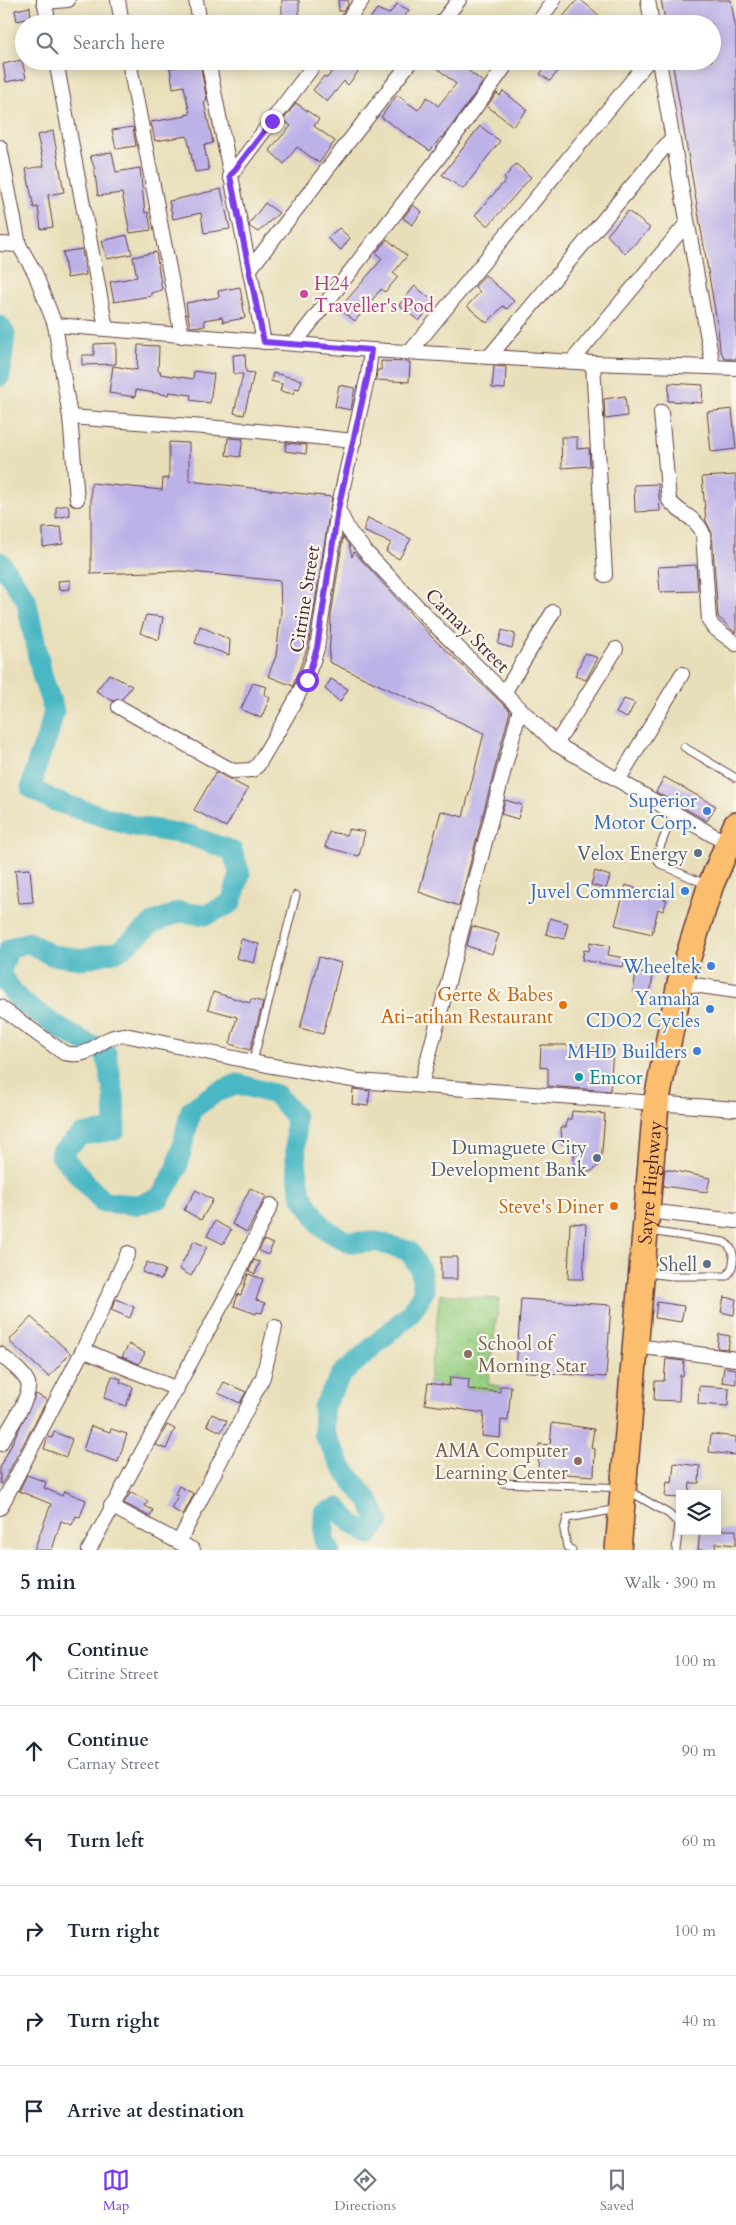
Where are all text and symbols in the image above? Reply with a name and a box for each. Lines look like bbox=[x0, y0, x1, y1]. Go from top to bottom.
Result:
search box bbox=[15, 15, 721, 70]
icon: search bbox=[33, 29, 61, 57]
text: Search here bbox=[73, 30, 165, 56]
route end bbox=[261, 110, 284, 133]
place label: H24 Traveller's Pod bbox=[314, 271, 434, 319]
marker: H24 Traveller's Pod bbox=[298, 288, 310, 300]
street label: Citrine Street bbox=[284, 544, 326, 655]
street label: Carnay Street bbox=[419, 583, 515, 679]
route start bbox=[296, 669, 319, 692]
place label: Superior Motor Corp. bbox=[594, 788, 697, 836]
marker: Superior Motor Corp. bbox=[701, 805, 713, 817]
place label: Velox Energy bbox=[577, 841, 688, 867]
marker: Velox Energy bbox=[692, 847, 704, 859]
place label: Juvel Commercial bbox=[527, 879, 675, 905]
marker: Juvel Commercial bbox=[679, 885, 691, 897]
place label: Wheeltek bbox=[622, 954, 702, 980]
marker: Wheeltek bbox=[705, 960, 717, 972]
place label: Gerte & Babes Ati-atihan Restaurant bbox=[381, 982, 553, 1030]
place label: Yamaha CDO2 Cycles bbox=[586, 986, 700, 1034]
marker: Gerte & Babes Ati-atihan Restaurant bbox=[557, 999, 569, 1011]
marker: Yamaha CDO2 Cycles bbox=[704, 1003, 716, 1015]
place label: MHD Builders bbox=[567, 1039, 687, 1065]
marker: MHD Builders bbox=[691, 1045, 703, 1057]
place label: Emcor bbox=[589, 1065, 643, 1091]
marker: Emcor bbox=[573, 1071, 585, 1083]
street label: Sayre Highway bbox=[632, 1119, 669, 1245]
place label: Dumaguete City Development Bank bbox=[431, 1135, 588, 1183]
marker: Dumaguete City Development Bank bbox=[591, 1152, 603, 1164]
place label: Steve's Diner bbox=[499, 1194, 604, 1220]
marker: Steve's Diner bbox=[608, 1200, 620, 1212]
place label: Shell bbox=[659, 1252, 697, 1278]
marker: Shell bbox=[701, 1258, 713, 1270]
place label: School of Morning Star bbox=[478, 1331, 587, 1379]
marker: School of Morning Star bbox=[462, 1348, 474, 1360]
place label: AMA Computer Learning Center bbox=[435, 1438, 568, 1486]
marker: AMA Computer Learning Center bbox=[572, 1455, 584, 1467]
map controls bbox=[676, 1490, 721, 1535]
button: layers bbox=[676, 1490, 721, 1535]
text: 5 min bbox=[20, 1568, 76, 1597]
text: Walk · 390 m bbox=[624, 1572, 716, 1594]
text: Continue bbox=[67, 1637, 149, 1663]
icon: ahead bbox=[20, 1647, 48, 1675]
text: 100 m bbox=[674, 1650, 716, 1672]
text: Citrine Street bbox=[67, 1663, 158, 1685]
text: Continue bbox=[67, 1727, 149, 1753]
icon: ahead bbox=[20, 1737, 48, 1765]
text: 90 m bbox=[682, 1740, 716, 1762]
text: Carnay Street bbox=[67, 1753, 159, 1775]
icon: left bbox=[20, 1827, 48, 1855]
text: Turn left bbox=[67, 1828, 144, 1854]
text: 60 m bbox=[682, 1830, 716, 1852]
icon: right bbox=[20, 1917, 48, 1945]
text: Turn right bbox=[67, 1918, 159, 1944]
text: 100 m bbox=[674, 1920, 716, 1942]
icon: right bbox=[20, 2007, 48, 2035]
text: Turn right bbox=[67, 2008, 159, 2034]
text: 40 m bbox=[682, 2010, 716, 2032]
icon: arrive bbox=[20, 2097, 48, 2125]
text: Arrive at destination bbox=[67, 2098, 244, 2124]
tab: Map bbox=[102, 2166, 130, 2215]
tab: Directions bbox=[334, 2166, 396, 2215]
tab: Saved bbox=[600, 2166, 634, 2215]

